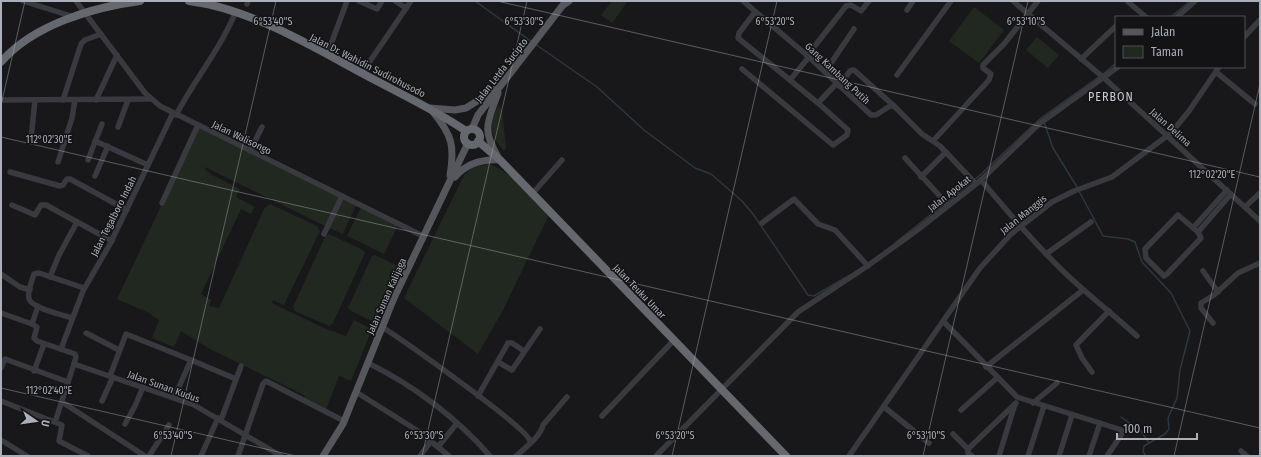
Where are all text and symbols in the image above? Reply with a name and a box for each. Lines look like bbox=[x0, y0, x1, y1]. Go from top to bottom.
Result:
text: 6°53'40"S bbox=[254, 16, 292, 28]
text: 6°53'30"S bbox=[505, 16, 544, 28]
text: 6°53'20"S bbox=[756, 16, 794, 28]
text: 6°53'10"S bbox=[1007, 16, 1045, 28]
legend bbox=[1115, 16, 1245, 68]
text: Jalan bbox=[1151, 25, 1175, 39]
street label: Jalan Dr. Wahidin Sudirohusodo bbox=[308, 31, 427, 100]
street label: Jalan Letda Sucipto bbox=[473, 36, 531, 105]
street label: Gang Kambang Putih bbox=[802, 41, 872, 107]
text: Taman bbox=[1151, 45, 1183, 59]
district label: PERBON bbox=[1088, 90, 1134, 104]
street label: Jalan Delima bbox=[1147, 106, 1193, 149]
street label: Jalan Walisongo bbox=[210, 118, 273, 157]
text: 112°02'30"E bbox=[26, 134, 72, 146]
text: 112°02'20"E bbox=[1189, 169, 1235, 181]
street label: Jalan Apokat bbox=[926, 173, 974, 214]
street label: Jalan Tegalboro Indah bbox=[88, 174, 139, 259]
street label: Jalan Manggis bbox=[998, 192, 1049, 237]
street label: Jalan Sunan Kalijaga bbox=[365, 256, 409, 337]
street label: Jalan Teuku Umar bbox=[610, 262, 669, 322]
street label: Jalan Sunan Kudus bbox=[126, 368, 201, 406]
text: 112°02'40"E bbox=[26, 385, 72, 397]
north arrow bbox=[16, 401, 56, 441]
scale bar bbox=[1117, 415, 1197, 441]
text: U bbox=[38, 419, 52, 428]
text: 100 m bbox=[1123, 422, 1152, 436]
text: 6°53'40"S bbox=[154, 430, 192, 442]
text: 6°53'30"S bbox=[405, 430, 444, 442]
text: 6°53'20"S bbox=[656, 430, 694, 442]
text: 6°53'10"S bbox=[907, 430, 945, 442]

